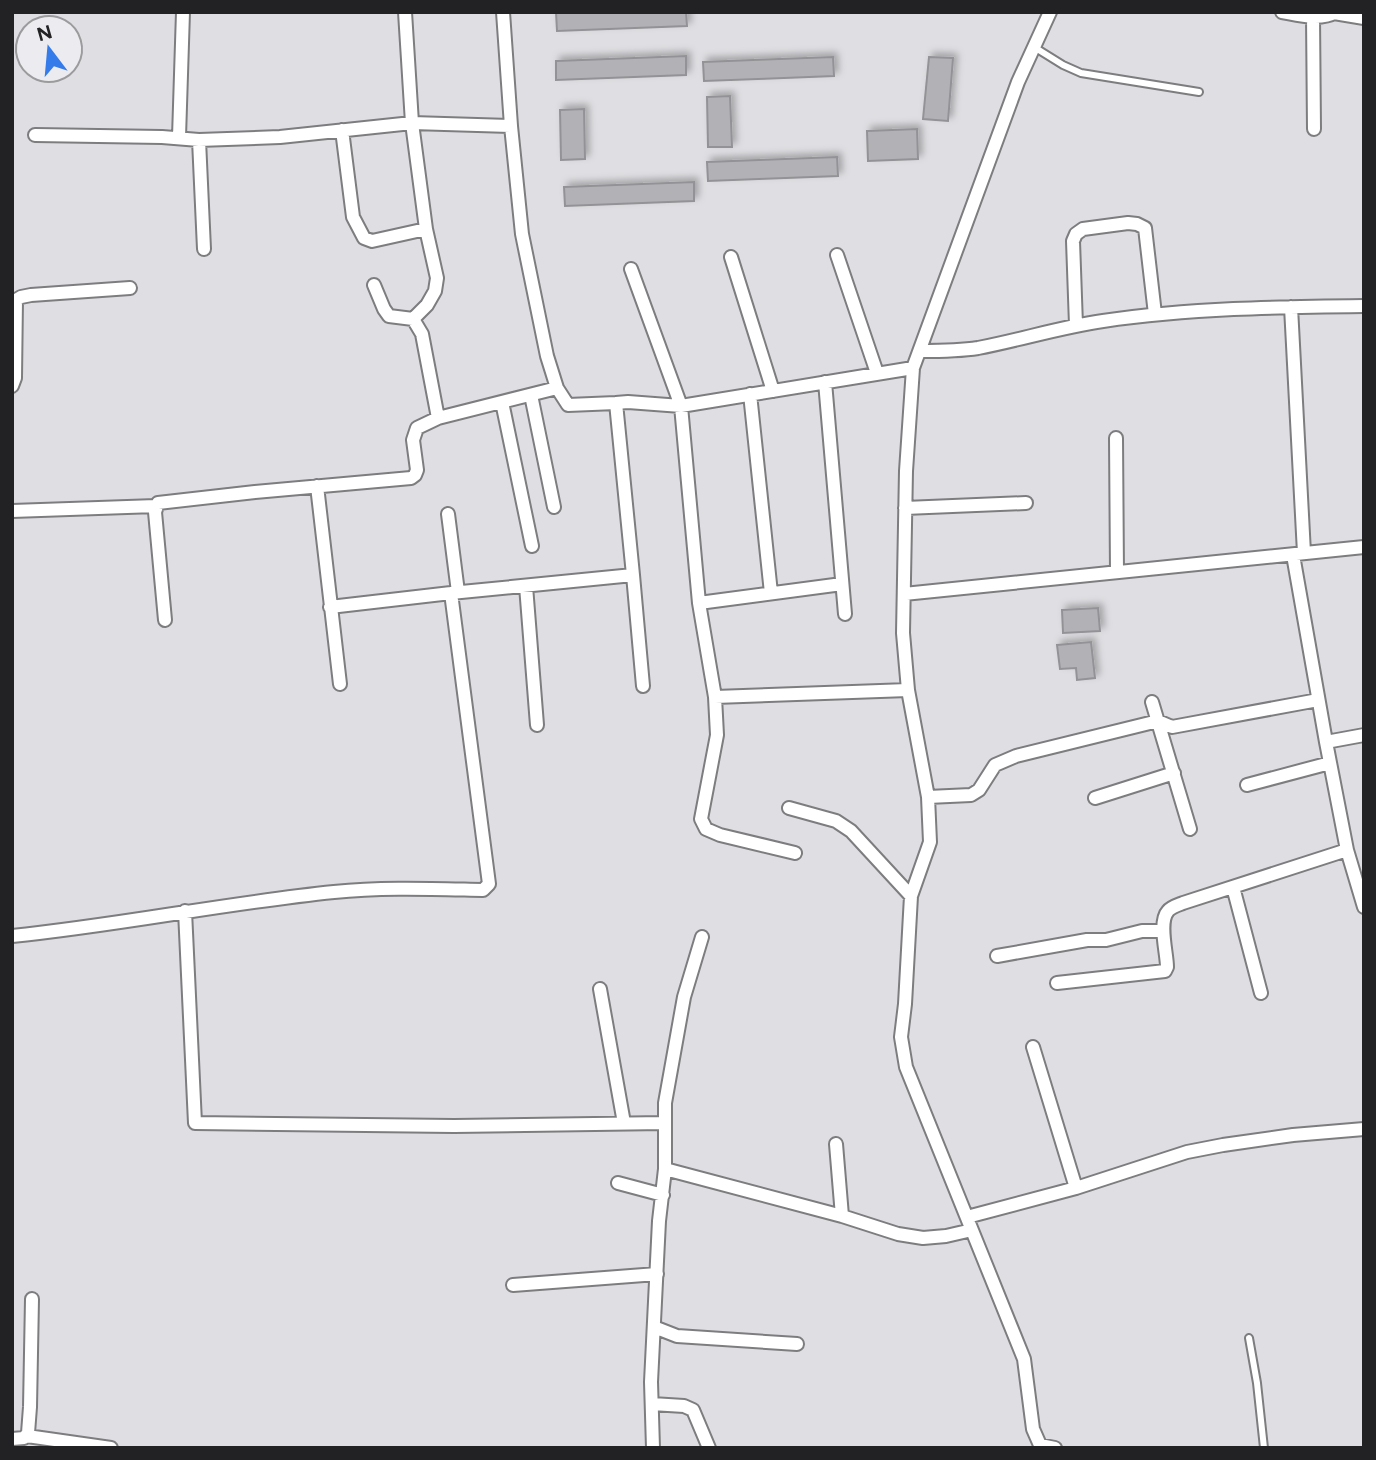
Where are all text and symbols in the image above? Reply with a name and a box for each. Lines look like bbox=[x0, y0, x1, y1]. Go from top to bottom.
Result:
north arrow bbox=[14, 14, 84, 84]
text: N bbox=[34, 20, 55, 46]

